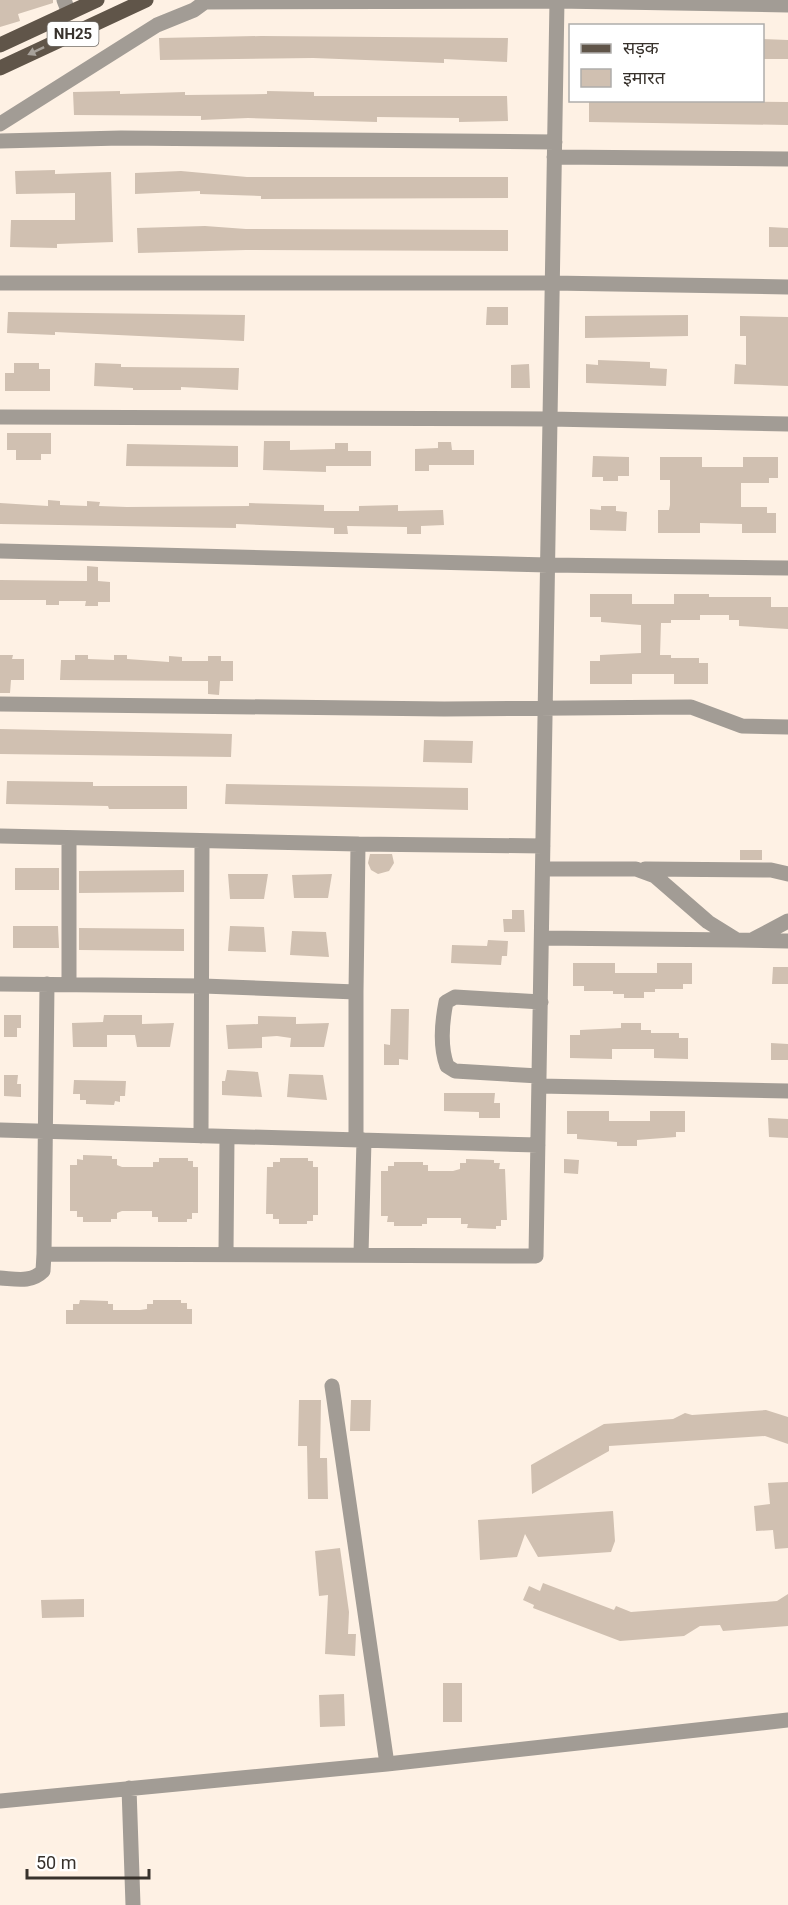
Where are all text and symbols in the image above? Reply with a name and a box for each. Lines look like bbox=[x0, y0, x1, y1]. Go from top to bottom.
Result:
road number: NH25 bbox=[48, 22, 98, 46]
legend bbox=[569, 24, 764, 102]
text: सड़क bbox=[623, 37, 660, 58]
one-way arrow bbox=[27, 46, 45, 56]
text: इमारत bbox=[623, 67, 666, 88]
scale bar bbox=[27, 1842, 148, 1880]
text: 50 m bbox=[36, 1852, 76, 1873]

